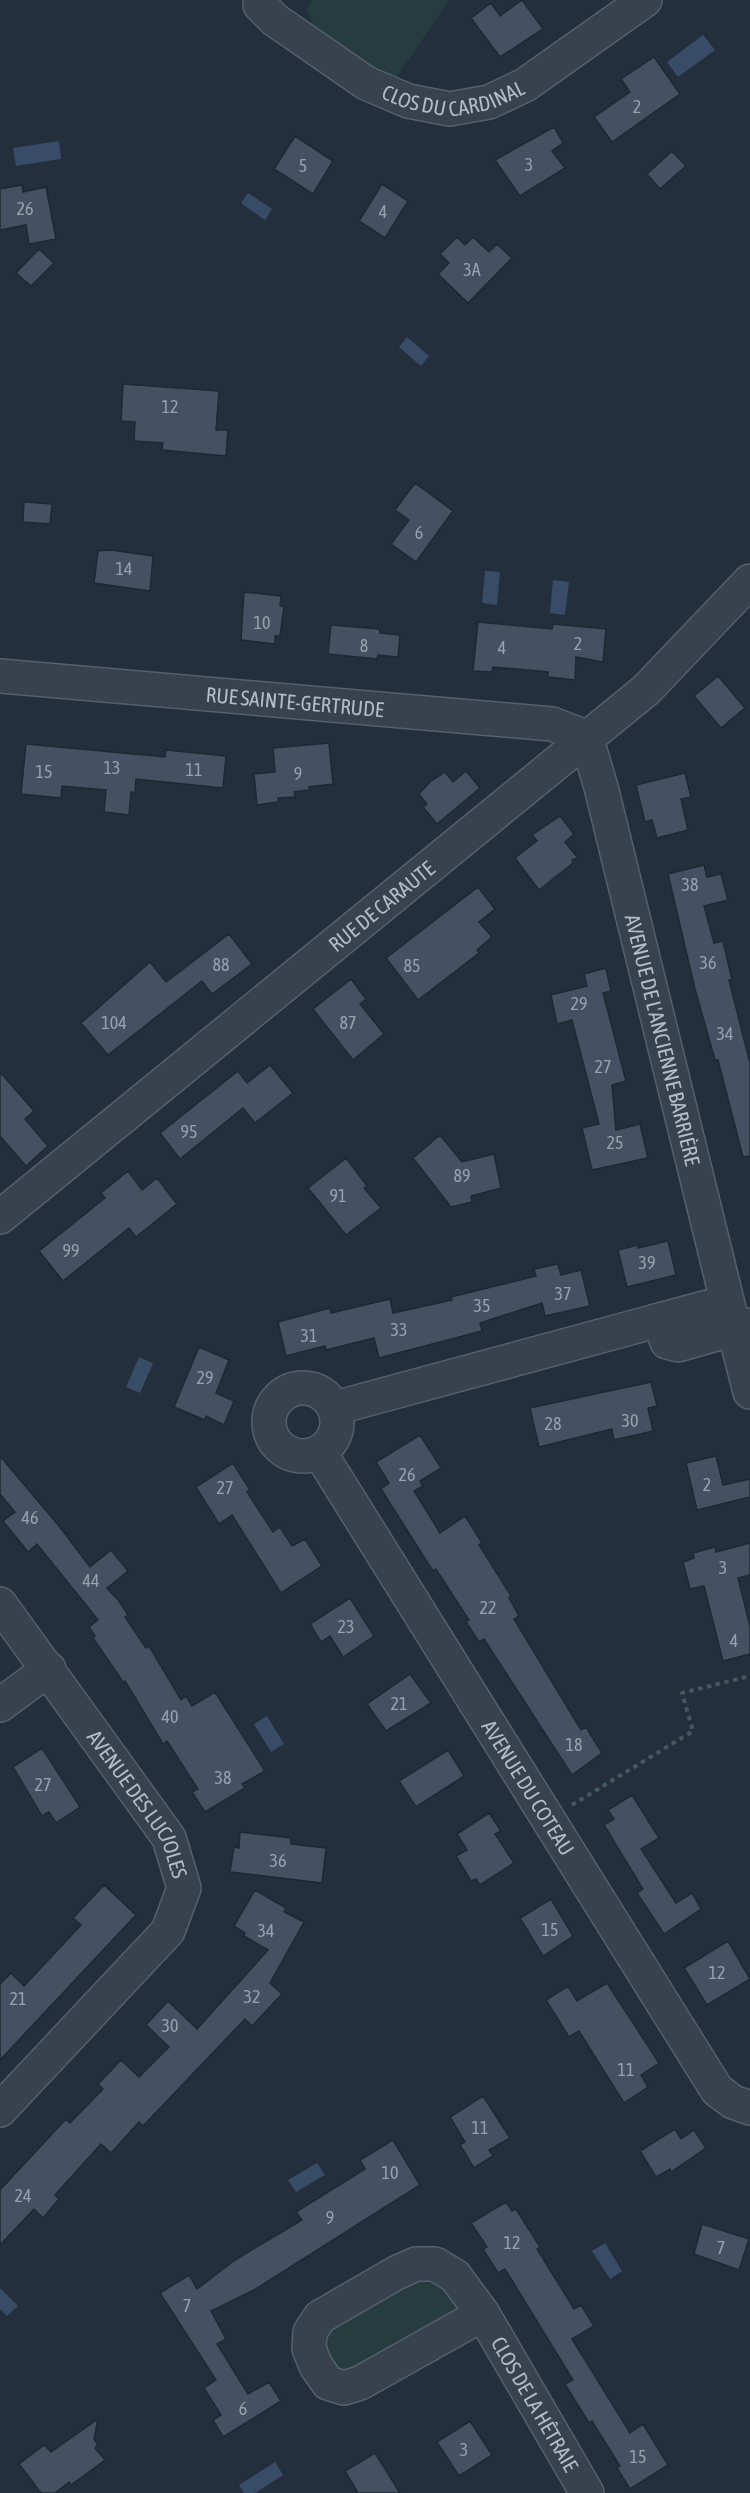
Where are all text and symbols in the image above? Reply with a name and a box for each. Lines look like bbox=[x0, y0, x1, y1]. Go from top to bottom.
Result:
street label: CLOS DU CARDINAL bbox=[379, 75, 528, 121]
house number: 2 bbox=[633, 96, 641, 117]
house number: 3 bbox=[525, 154, 533, 175]
house number: 5 bbox=[299, 155, 307, 176]
house number: 26 bbox=[17, 198, 33, 219]
house number: 4 bbox=[379, 201, 387, 222]
house number: 3A bbox=[463, 259, 481, 280]
house number: 12 bbox=[162, 396, 178, 417]
house number: 6 bbox=[415, 522, 423, 543]
house number: 14 bbox=[116, 558, 132, 579]
house number: 10 bbox=[254, 612, 270, 633]
house number: 2 bbox=[574, 633, 582, 654]
house number: 8 bbox=[360, 635, 368, 656]
house number: 4 bbox=[498, 637, 506, 658]
street label: RUE SAINTE-GERTRUDE bbox=[205, 682, 385, 721]
house number: 13 bbox=[104, 757, 120, 778]
house number: 11 bbox=[186, 759, 202, 780]
house number: 15 bbox=[36, 761, 52, 782]
house number: 9 bbox=[294, 763, 302, 784]
street label: RUE DE CARAUTE bbox=[323, 856, 439, 956]
house number: 38 bbox=[682, 874, 698, 895]
street label: AVENUE DE L'ANCIENNE BARRIÈRE bbox=[621, 912, 705, 1168]
house number: 36 bbox=[700, 952, 716, 973]
house number: 88 bbox=[213, 954, 229, 975]
house number: 85 bbox=[404, 955, 420, 976]
house number: 29 bbox=[571, 993, 587, 1014]
house number: 104 bbox=[101, 1012, 127, 1033]
house number: 87 bbox=[340, 1012, 356, 1033]
house number: 34 bbox=[717, 1023, 733, 1044]
house number: 27 bbox=[595, 1056, 611, 1077]
house number: 95 bbox=[181, 1121, 197, 1142]
house number: 25 bbox=[607, 1132, 623, 1153]
house number: 89 bbox=[454, 1165, 470, 1186]
house number: 91 bbox=[330, 1185, 346, 1206]
house number: 99 bbox=[63, 1240, 79, 1261]
house number: 39 bbox=[639, 1252, 655, 1273]
house number: 37 bbox=[555, 1283, 571, 1304]
house number: 35 bbox=[474, 1295, 490, 1316]
house number: 33 bbox=[391, 1319, 407, 1340]
house number: 31 bbox=[301, 1325, 317, 1346]
house number: 29 bbox=[197, 1367, 213, 1388]
house number: 30 bbox=[622, 1410, 638, 1431]
house number: 28 bbox=[545, 1413, 561, 1434]
house number: 26 bbox=[399, 1464, 415, 1485]
house number: 2 bbox=[703, 1474, 711, 1495]
house number: 27 bbox=[217, 1477, 233, 1498]
house number: 46 bbox=[22, 1507, 38, 1528]
house number: 3 bbox=[719, 1557, 727, 1578]
house number: 44 bbox=[83, 1570, 99, 1591]
house number: 22 bbox=[480, 1597, 496, 1618]
house number: 23 bbox=[338, 1616, 354, 1637]
house number: 4 bbox=[730, 1630, 738, 1651]
house number: 21 bbox=[391, 1693, 407, 1714]
house number: 40 bbox=[162, 1706, 178, 1727]
street label: AVENUE DU COTEAU bbox=[477, 1715, 579, 1859]
street label: AVENUE DES LUCIOLES bbox=[83, 1725, 192, 1881]
house number: 18 bbox=[566, 1734, 582, 1755]
house number: 38 bbox=[215, 1767, 231, 1788]
house number: 27 bbox=[35, 1774, 51, 1795]
house number: 36 bbox=[270, 1850, 286, 1871]
house number: 15 bbox=[542, 1919, 558, 1940]
house number: 34 bbox=[258, 1920, 274, 1941]
house number: 12 bbox=[709, 1962, 725, 1983]
house number: 32 bbox=[244, 1986, 260, 2007]
house number: 21 bbox=[10, 1988, 26, 2009]
house number: 30 bbox=[162, 2015, 178, 2036]
house number: 11 bbox=[618, 2059, 634, 2080]
house number: 11 bbox=[472, 2117, 488, 2138]
house number: 10 bbox=[382, 2162, 398, 2183]
house number: 24 bbox=[15, 2185, 31, 2206]
house number: 9 bbox=[326, 2207, 334, 2228]
house number: 12 bbox=[504, 2232, 520, 2253]
house number: 7 bbox=[717, 2237, 725, 2258]
house number: 7 bbox=[183, 2295, 191, 2316]
street label: CLOS DE LA HÊTRAIE bbox=[487, 2332, 584, 2475]
house number: 6 bbox=[239, 2398, 247, 2419]
house number: 3 bbox=[460, 2439, 468, 2460]
house number: 15 bbox=[630, 2446, 646, 2467]

